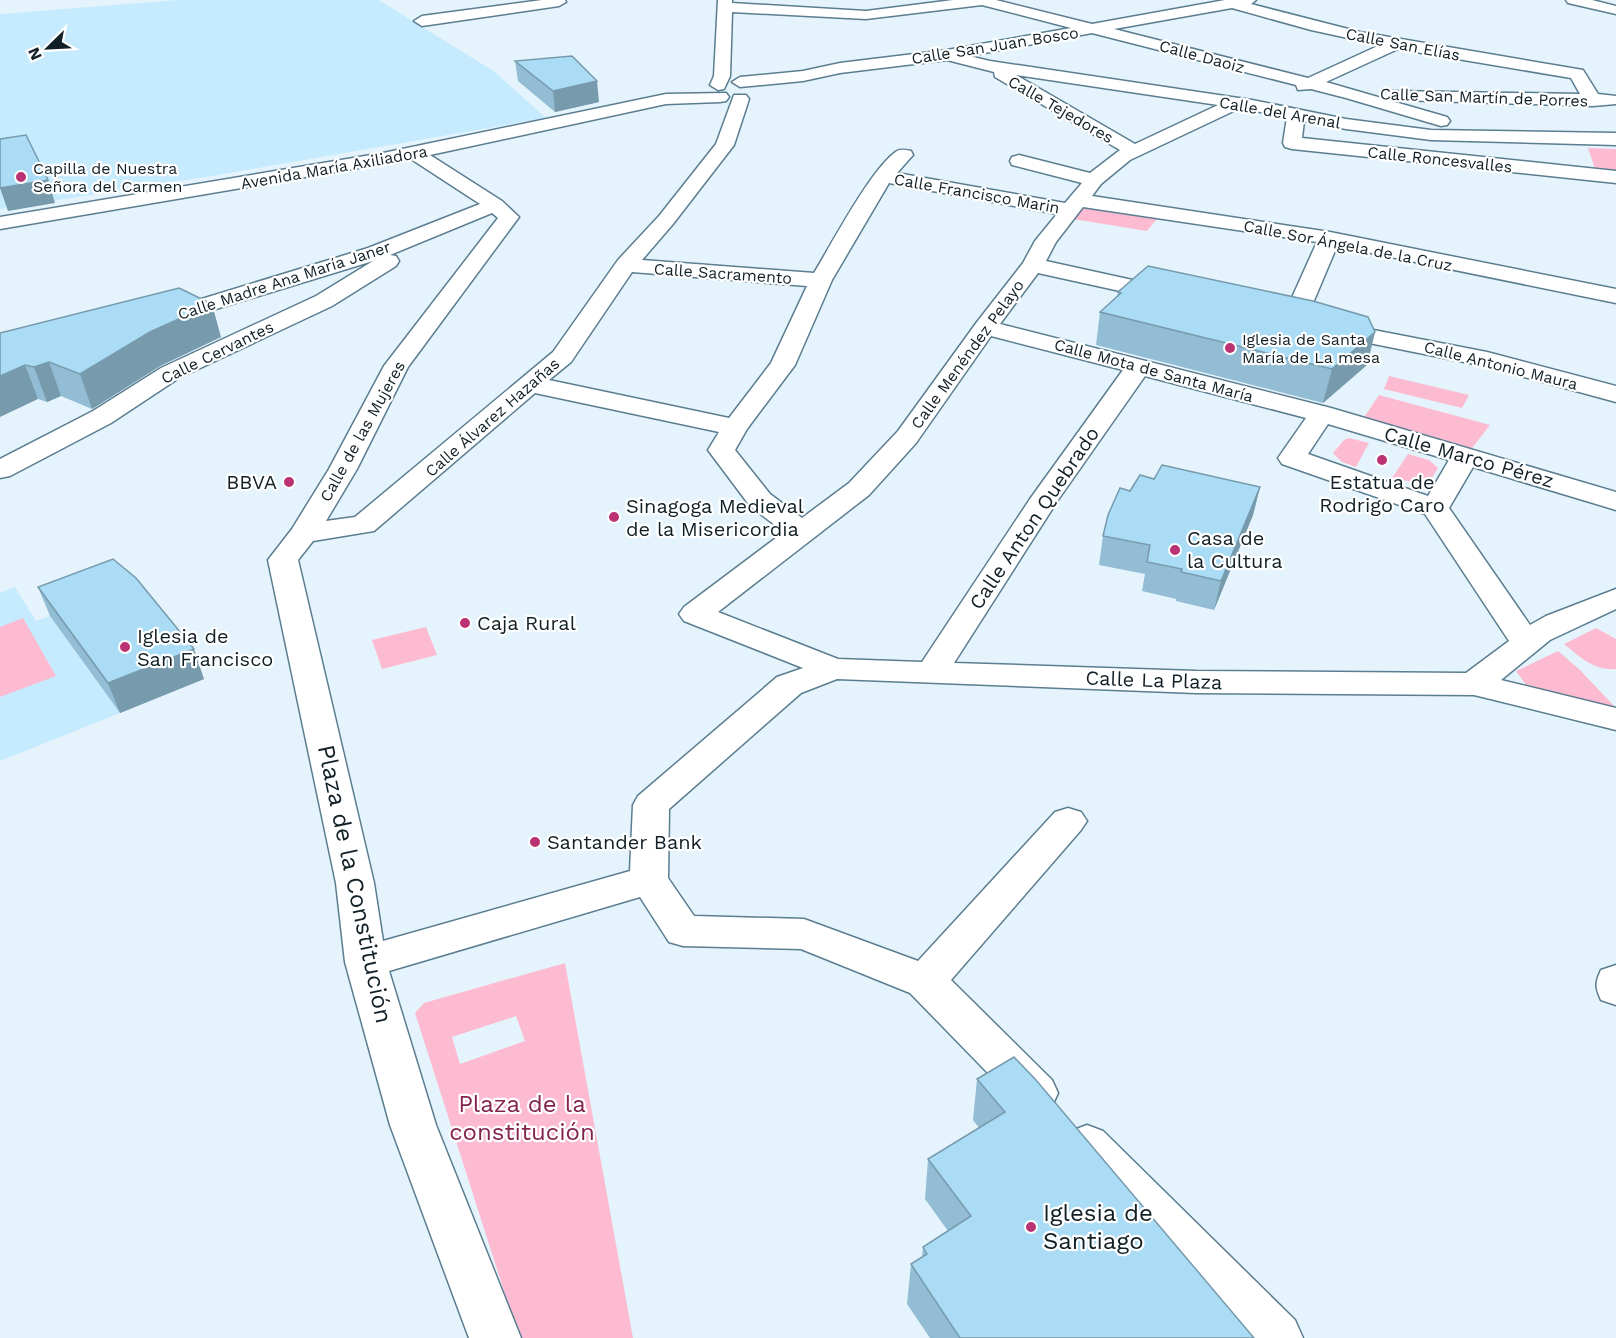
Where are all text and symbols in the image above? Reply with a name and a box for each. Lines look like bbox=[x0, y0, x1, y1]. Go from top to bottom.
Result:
north arrow bbox=[18, 18, 78, 78]
street label: Calle San Juan Bosco bbox=[910, 23, 1080, 68]
street label: Calle San Elías bbox=[1344, 24, 1462, 65]
street label: Calle Daoiz bbox=[1157, 36, 1247, 77]
text: N bbox=[24, 45, 46, 63]
street label: Calle Tejedores bbox=[1005, 72, 1117, 147]
street label: Calle San Martín de Porres bbox=[1380, 84, 1588, 111]
street label: Calle del Arenal bbox=[1218, 92, 1342, 133]
street label: Avenida María Axiliadora bbox=[239, 142, 429, 193]
street label: Calle Roncesvalles bbox=[1367, 142, 1513, 177]
place label: Capilla de Nuestra Señora del Carmen bbox=[33, 159, 182, 196]
marker: Capilla de Nuestra Señora del Carmen bbox=[14, 170, 28, 184]
street label: Calle Francisco Marin bbox=[893, 170, 1061, 217]
street label: Calle Sor Ángela de la Cruz bbox=[1242, 216, 1454, 275]
street label: Calle Madre Ana María Janer bbox=[175, 237, 393, 324]
street label: Calle Sacramento bbox=[653, 259, 793, 288]
street label: Calle Menéndez Pelayo bbox=[907, 276, 1028, 433]
street label: Calle Cervantes bbox=[158, 317, 276, 388]
place label: Iglesia de Santa María de La mesa bbox=[1242, 330, 1380, 367]
street label: Calle Mota de Santa María bbox=[1052, 335, 1256, 406]
street label: Calle Antonio Maura bbox=[1422, 337, 1580, 394]
marker: Iglesia de Santa María de La mesa bbox=[1223, 341, 1237, 355]
street label: Calle Álvarez Hazañas bbox=[421, 354, 563, 481]
street label: Calle de las Mujeres bbox=[316, 358, 409, 505]
street label: Calle Marco Pérez bbox=[1381, 421, 1557, 493]
street label: Calle Anton Quebrado bbox=[964, 422, 1104, 614]
marker: Estatua de Rodrigo Caro bbox=[1375, 453, 1389, 467]
place label: BBVA bbox=[226, 470, 277, 494]
place label: Estatua de Rodrigo Caro bbox=[1319, 470, 1445, 517]
marker: BBVA bbox=[282, 475, 296, 489]
place label: Sinagoga Medieval de la Misericordia bbox=[626, 494, 804, 541]
marker: Sinagoga Medieval de la Misericordia bbox=[607, 510, 621, 524]
place label: Casa de la Cultura bbox=[1187, 526, 1283, 573]
marker: Casa de la Cultura bbox=[1168, 543, 1182, 557]
place label: Caja Rural bbox=[477, 611, 576, 635]
marker: Caja Rural bbox=[458, 616, 472, 630]
place label: Iglesia de San Francisco bbox=[137, 624, 273, 671]
marker: Iglesia de San Francisco bbox=[118, 640, 132, 654]
street label: Calle La Plaza bbox=[1085, 666, 1223, 694]
street label: Plaza de la Constitución bbox=[312, 742, 398, 1026]
place label: Santander Bank bbox=[547, 830, 702, 854]
marker: Santander Bank bbox=[528, 835, 542, 849]
park label: Plaza de la constitución bbox=[449, 1090, 595, 1146]
place label: Iglesia de Santiago bbox=[1043, 1199, 1153, 1255]
marker: Iglesia de Santiago bbox=[1024, 1220, 1038, 1234]

